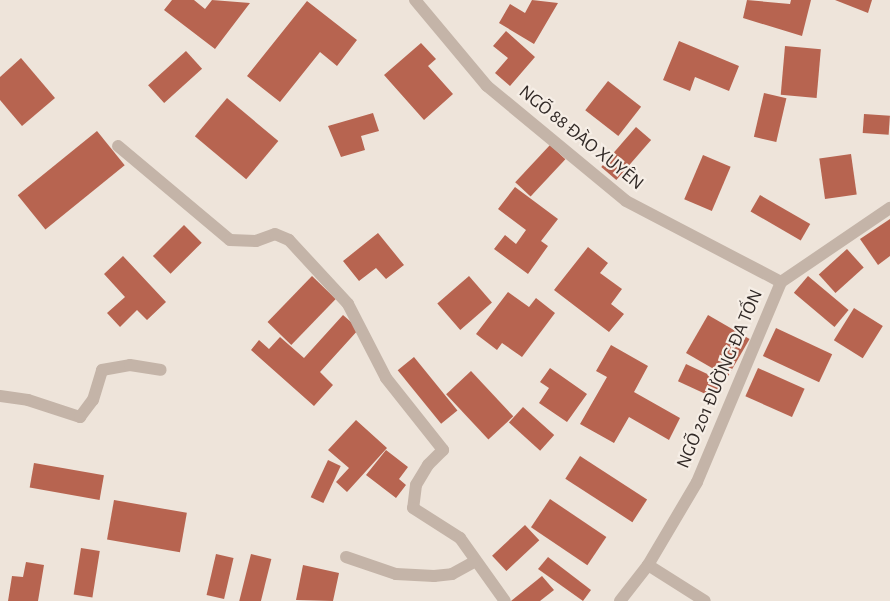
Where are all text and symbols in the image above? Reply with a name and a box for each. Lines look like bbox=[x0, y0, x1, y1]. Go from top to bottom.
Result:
street label: NGÕ 88 ĐÀO XUYÊN bbox=[514, 81, 648, 195]
street label: NGÕ 201 ĐƯỜNG ĐA TỐN bbox=[672, 286, 768, 472]

